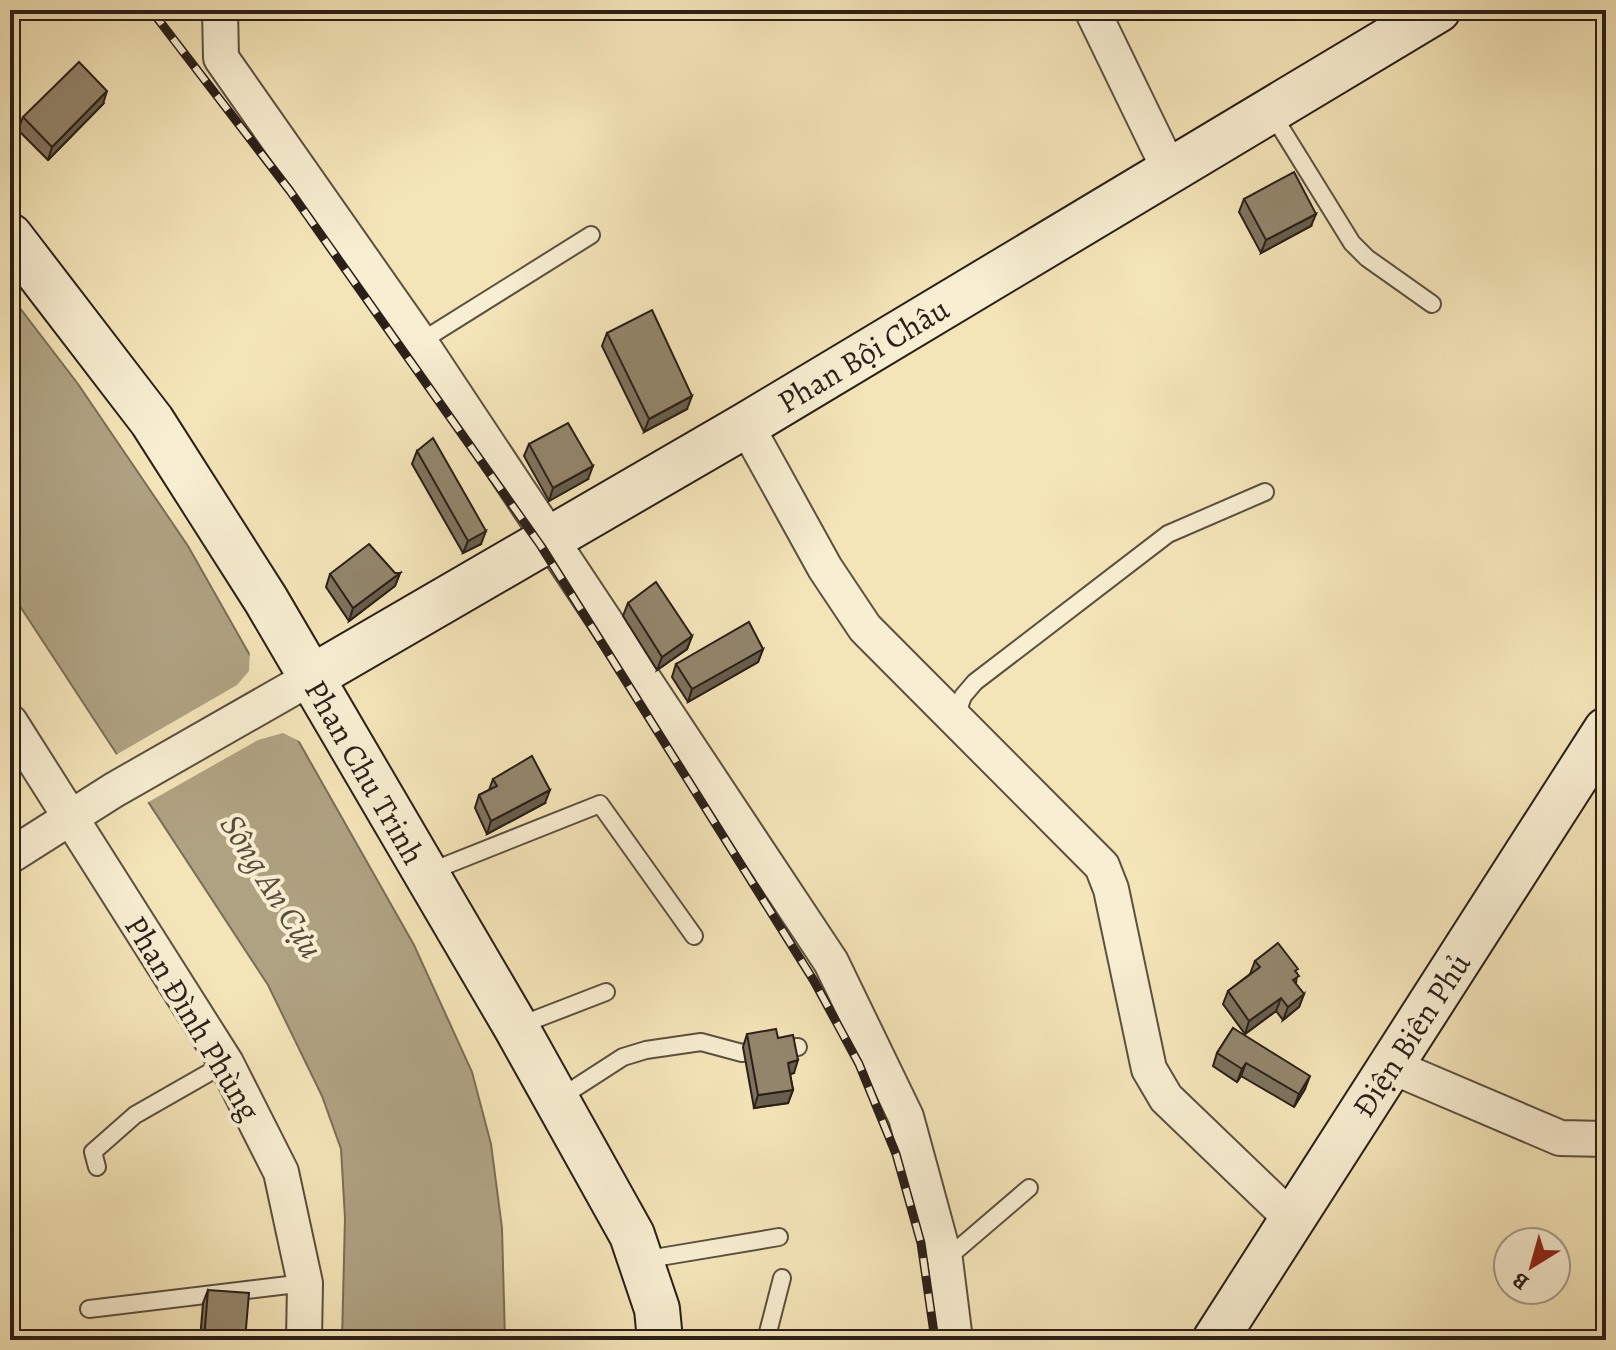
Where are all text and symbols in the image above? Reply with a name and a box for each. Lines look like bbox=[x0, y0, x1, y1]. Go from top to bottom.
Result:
street label: Phan Bội Châu bbox=[769, 286, 958, 424]
street label: Phan Chu Trinh bbox=[294, 671, 436, 873]
water label: Sông An Cựu bbox=[209, 805, 335, 967]
street label: Phan Đình Phùng bbox=[114, 907, 272, 1129]
street label: Điện Biên Phủ bbox=[1341, 944, 1481, 1126]
north arrow bbox=[1492, 1226, 1572, 1306]
text: B bbox=[1506, 1265, 1535, 1297]

